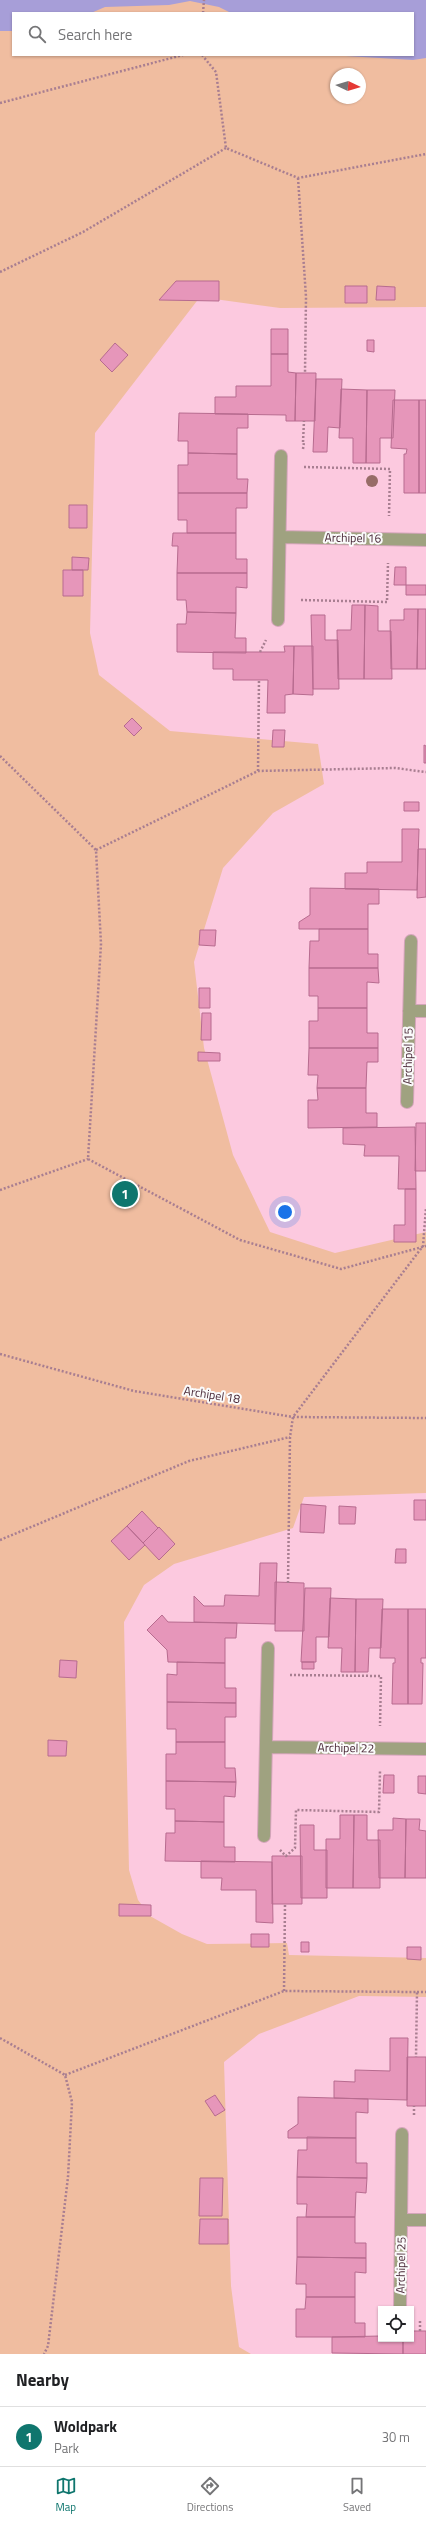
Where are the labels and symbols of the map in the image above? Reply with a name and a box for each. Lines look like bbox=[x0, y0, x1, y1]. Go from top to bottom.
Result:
north arrow bbox=[330, 68, 366, 104]
street label: Archipel 16 bbox=[324, 528, 382, 547]
street label: Archipel 15 bbox=[398, 1027, 417, 1085]
pin: 1 bbox=[112, 1179, 138, 1209]
your location bbox=[275, 1202, 295, 1222]
street label: Archipel 18 bbox=[183, 1381, 242, 1408]
street label: Archipel 22 bbox=[317, 1738, 375, 1757]
street label: Archipel 25 bbox=[391, 2236, 410, 2294]

